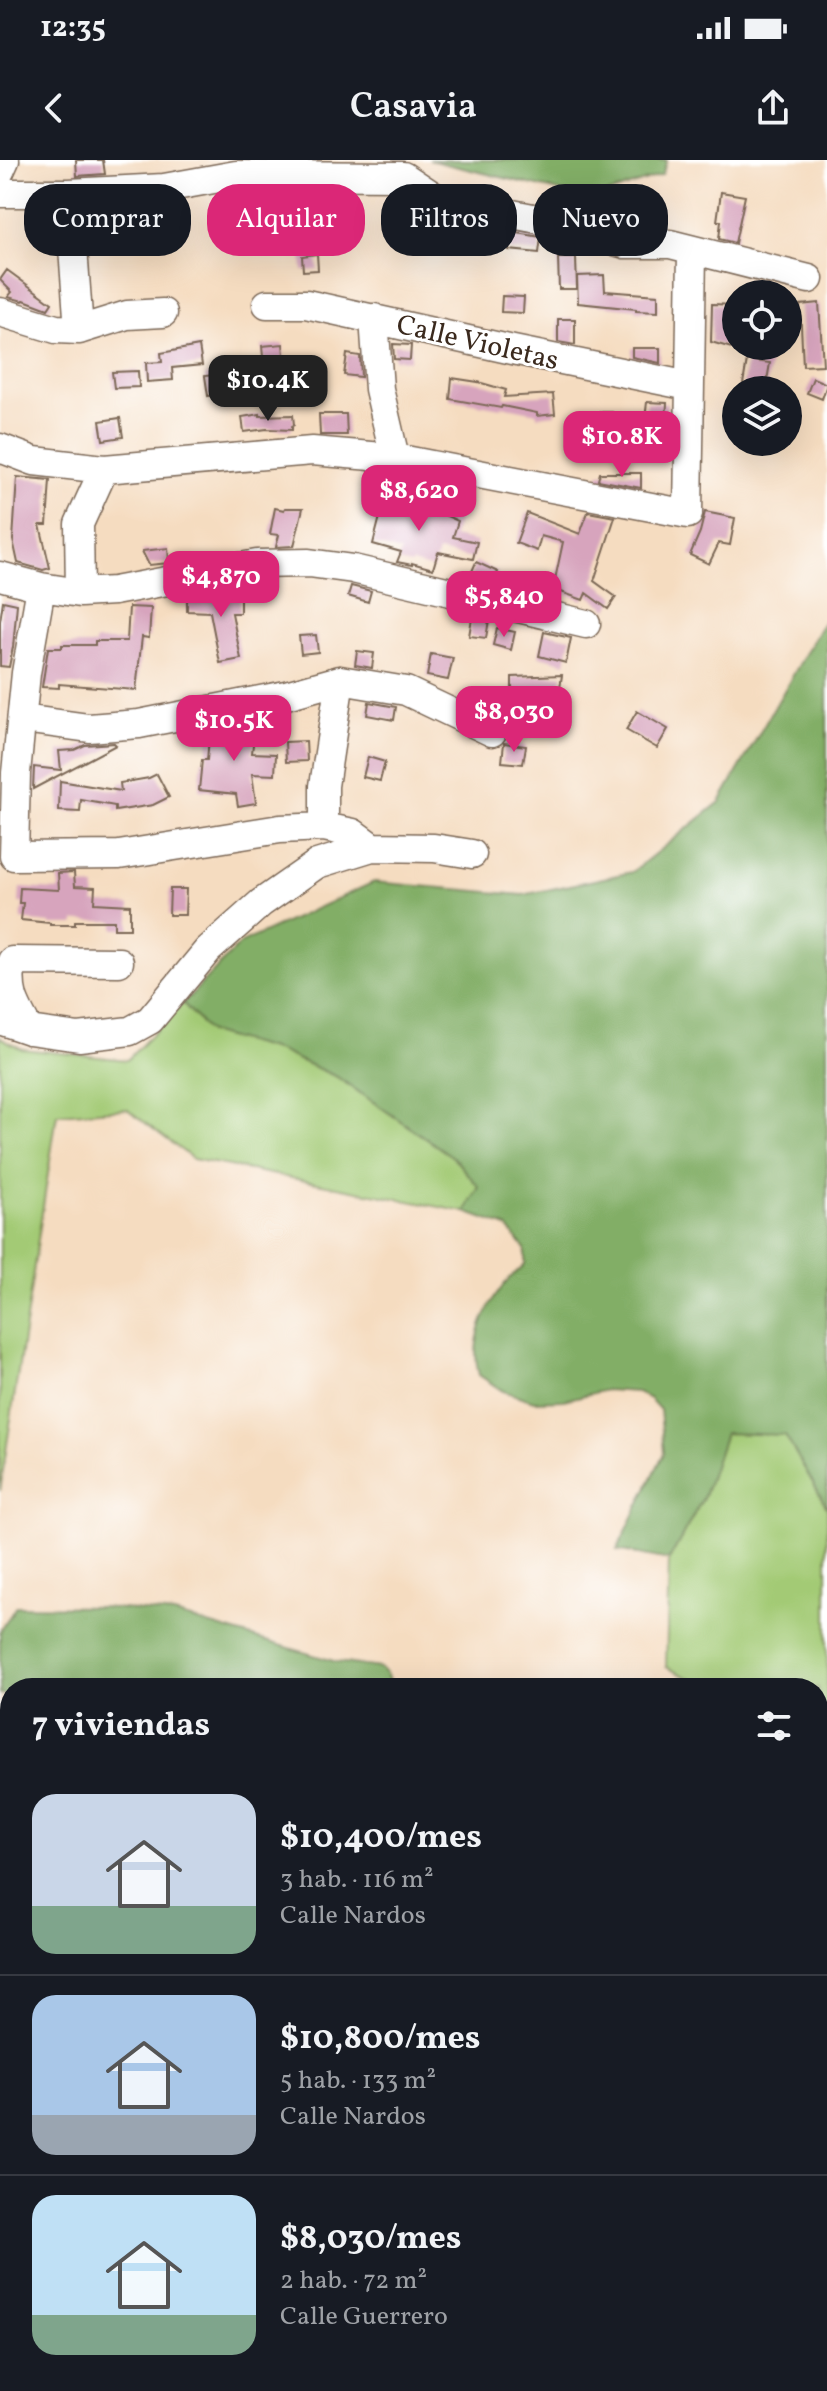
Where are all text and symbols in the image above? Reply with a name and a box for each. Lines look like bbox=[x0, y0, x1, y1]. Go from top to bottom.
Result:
text: 12:35 bbox=[40, 7, 106, 49]
text: Casavia bbox=[350, 83, 477, 133]
icon: back bbox=[32, 86, 76, 130]
icon: share bbox=[751, 86, 795, 130]
chip: Comprar bbox=[24, 184, 191, 256]
chip: Alquilar bbox=[207, 184, 365, 256]
chip: Filtros bbox=[381, 184, 517, 256]
chip: Nuevo bbox=[533, 184, 668, 256]
map controls bbox=[722, 280, 802, 456]
button: locate bbox=[722, 280, 802, 360]
street label: Calle Violetas bbox=[393, 306, 562, 381]
pin: $10.4K bbox=[203, 355, 333, 423]
text: $10.4K bbox=[227, 363, 309, 399]
button: layers bbox=[722, 376, 802, 456]
pin: $10.8K bbox=[557, 411, 687, 479]
text: $10.8K bbox=[581, 419, 663, 455]
pin: $8,620 bbox=[354, 465, 484, 533]
text: $8,620 bbox=[379, 473, 459, 509]
pin: $4,870 bbox=[156, 551, 286, 619]
text: $4,870 bbox=[181, 559, 261, 595]
pin: $5,840 bbox=[439, 571, 569, 639]
text: $5,840 bbox=[464, 579, 544, 615]
pin: $8,030 bbox=[449, 686, 579, 754]
text: $8,030 bbox=[474, 694, 554, 730]
pin: $10.5K bbox=[169, 695, 299, 763]
text: $10.5K bbox=[194, 703, 274, 739]
text: 7 viviendas bbox=[32, 1703, 210, 1750]
icon: filters bbox=[752, 1704, 796, 1748]
text: $10,400/mes bbox=[280, 1815, 482, 1862]
icon: home bbox=[96, 1826, 192, 1922]
text: 3 hab. · 116 m² bbox=[280, 1862, 434, 1898]
text: Calle Nardos bbox=[280, 1898, 426, 1934]
text: $10,800/mes bbox=[280, 2016, 481, 2063]
icon: home bbox=[96, 2027, 192, 2123]
text: 5 hab. · 133 m² bbox=[280, 2063, 436, 2099]
text: Calle Nardos bbox=[280, 2099, 426, 2135]
text: $8,030/mes bbox=[280, 2216, 462, 2263]
icon: home bbox=[96, 2227, 192, 2323]
text: 2 hab. · 72 m² bbox=[280, 2263, 427, 2299]
text: Calle Guerrero bbox=[280, 2299, 448, 2335]

